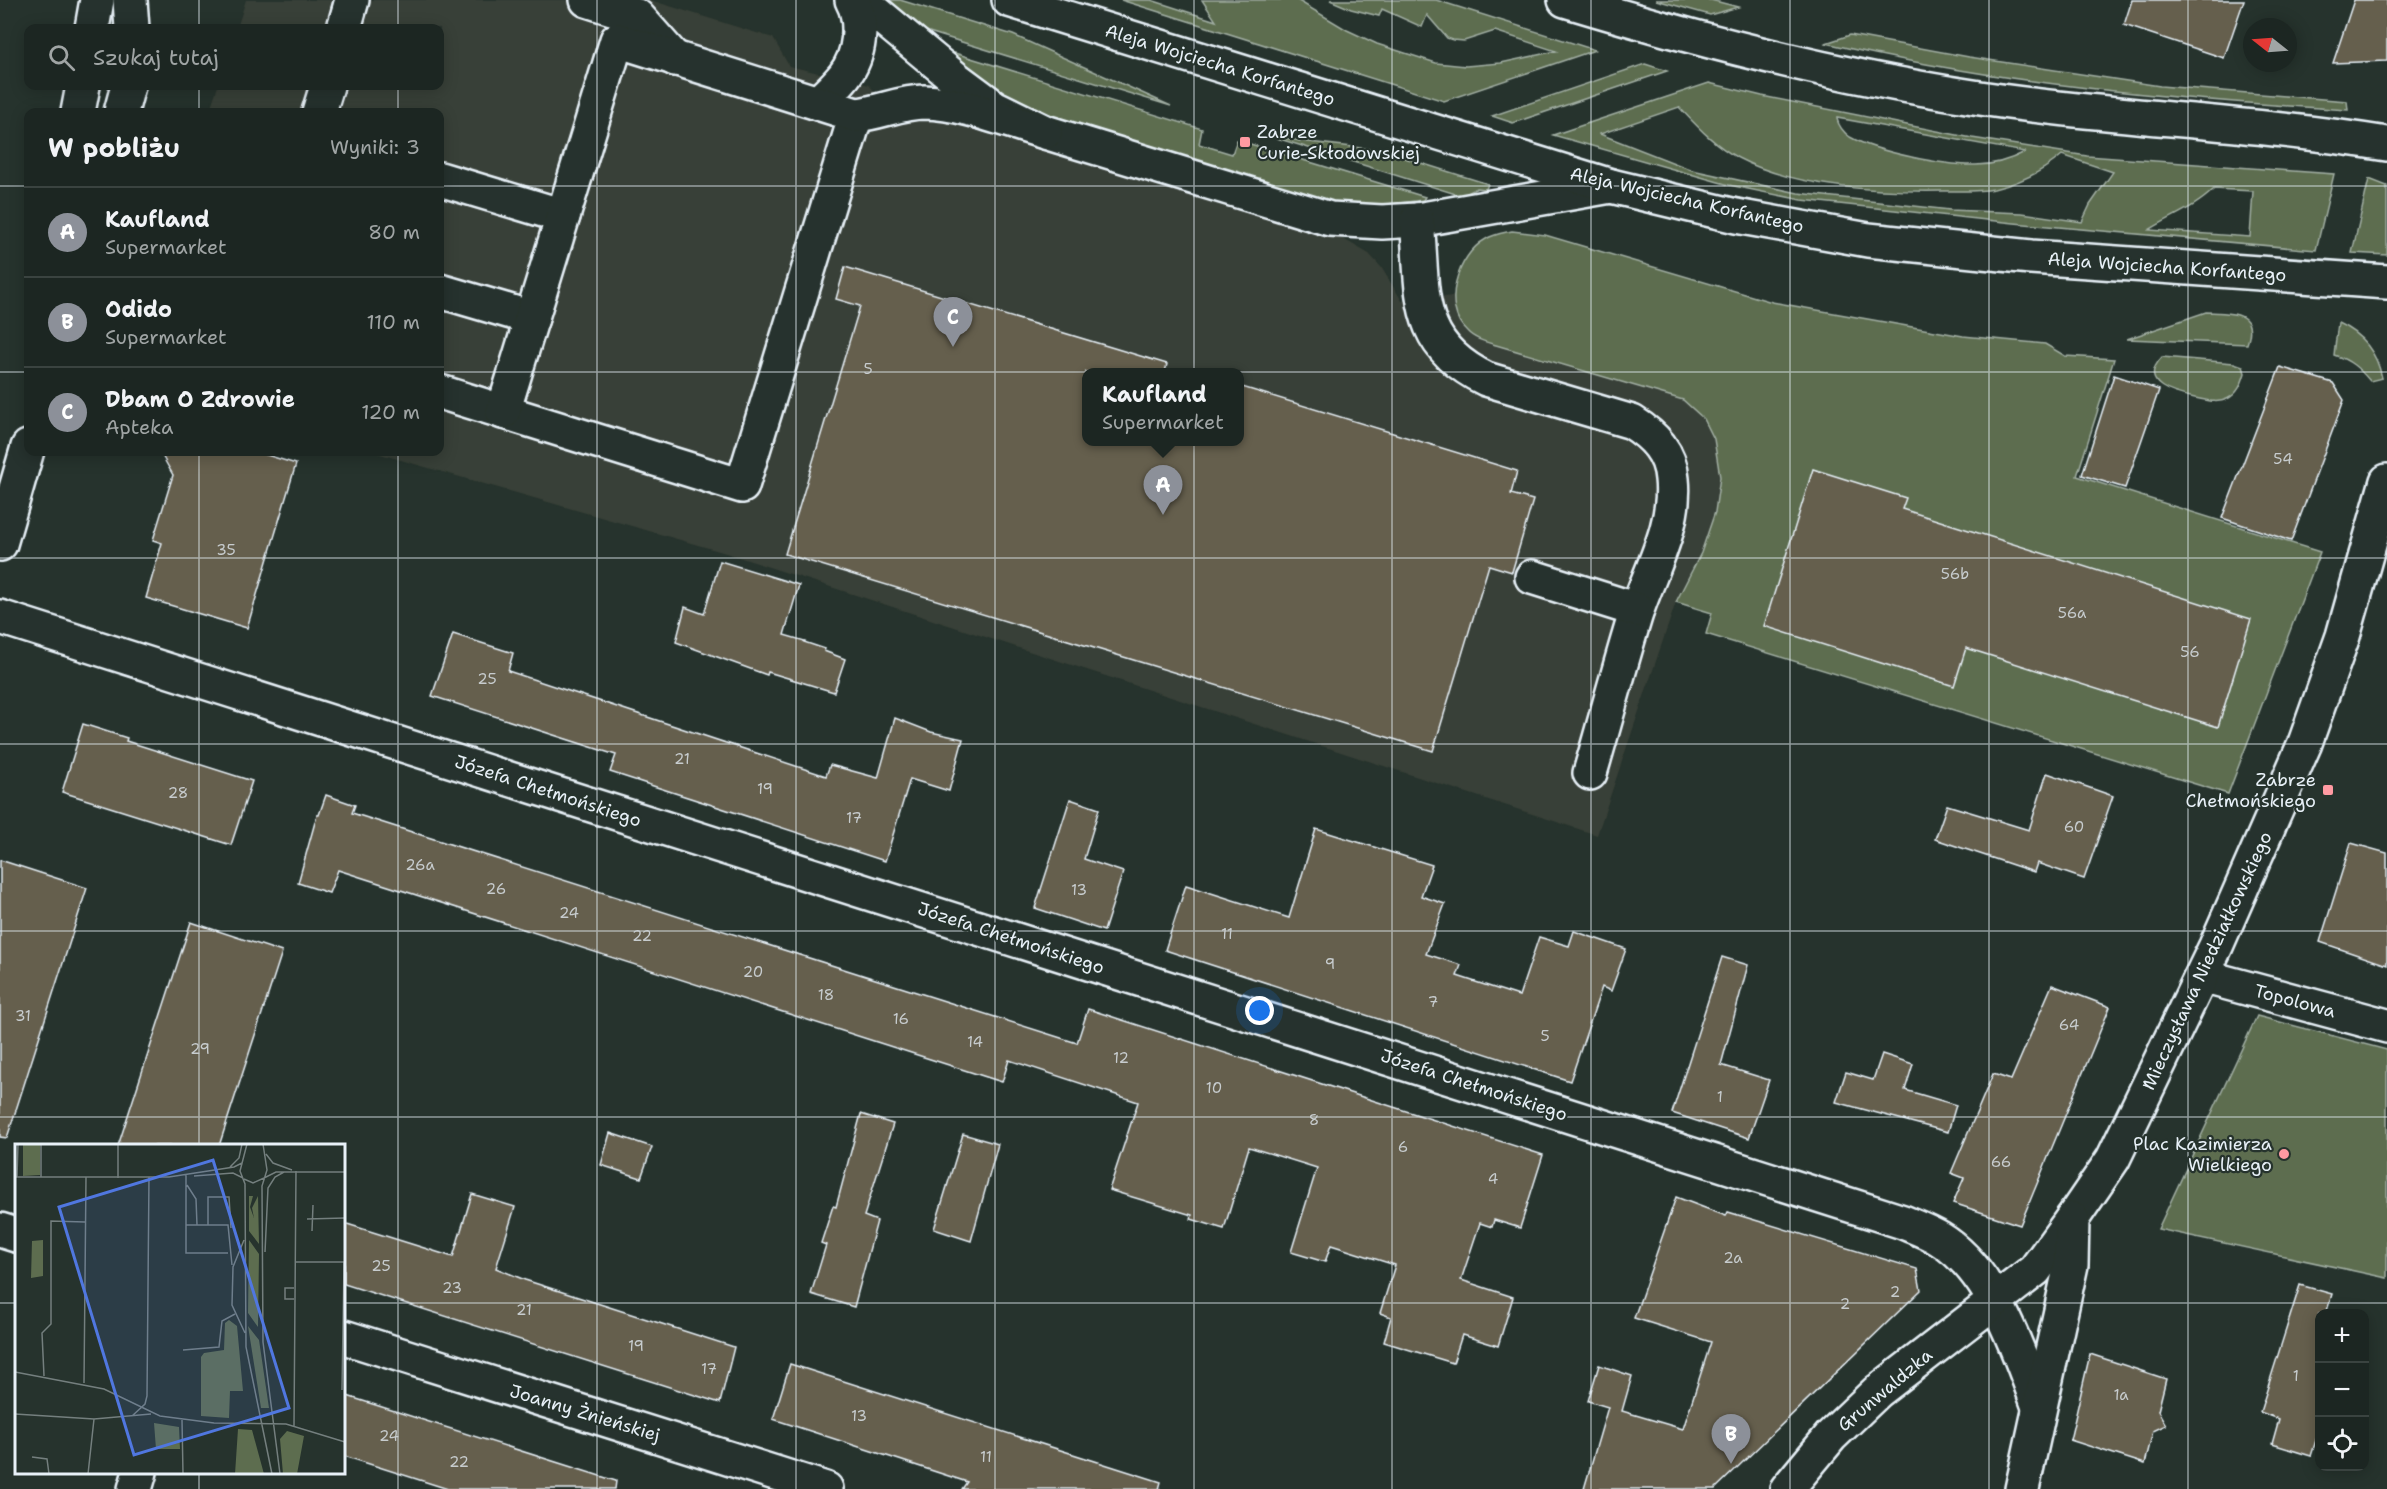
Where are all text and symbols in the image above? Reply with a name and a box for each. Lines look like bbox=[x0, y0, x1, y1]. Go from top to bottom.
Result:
north arrow bbox=[2243, 18, 2297, 72]
street label: Aleja Wojciecha Korfantego bbox=[1102, 19, 1338, 111]
search box bbox=[24, 24, 444, 90]
icon: search bbox=[45, 41, 78, 74]
text: Szukaj tutaj bbox=[93, 43, 219, 72]
place label: Zabrze Curie-Skłodowskiej bbox=[1257, 120, 1420, 165]
text: W pobliżu bbox=[48, 130, 180, 165]
text: Wyniki: 3 bbox=[330, 134, 420, 160]
marker: Zabrze Curie-Skłodowskiej bbox=[1238, 135, 1252, 149]
street label: Aleja Wojciecha Korfantego bbox=[1568, 161, 1806, 239]
text: Kaufland bbox=[105, 205, 210, 234]
text: A bbox=[60, 219, 75, 245]
text: 80 m bbox=[368, 219, 420, 245]
text: Supermarket bbox=[105, 234, 227, 260]
street label: Aleja Wojciecha Korfantego bbox=[2047, 247, 2287, 287]
text: Odido bbox=[105, 295, 172, 324]
pin: C bbox=[934, 298, 972, 347]
text: B bbox=[61, 309, 74, 335]
text: 110 m bbox=[366, 309, 420, 335]
text: Supermarket bbox=[105, 324, 227, 350]
house number: 5 bbox=[863, 359, 873, 379]
popup bbox=[1082, 368, 1244, 446]
text: Kaufland bbox=[1102, 380, 1207, 409]
text: Dbam O Zdrowie bbox=[105, 385, 295, 414]
text: C bbox=[61, 399, 74, 425]
text: 120 m bbox=[361, 399, 420, 425]
text: Supermarket bbox=[1102, 409, 1224, 435]
text: Apteka bbox=[105, 414, 173, 440]
house number: 54 bbox=[2273, 449, 2293, 469]
pin: A bbox=[1144, 466, 1182, 515]
house number: 35 bbox=[216, 540, 236, 560]
house number: 56b bbox=[1941, 564, 1969, 584]
house number: 56a bbox=[2058, 603, 2087, 623]
house number: 56 bbox=[2180, 642, 2200, 662]
house number: 25 bbox=[477, 669, 497, 689]
street label: Józefa Chełmońskiego bbox=[452, 749, 644, 833]
house number: 21 bbox=[674, 749, 690, 769]
place label: Zabrze Chełmońskiego bbox=[2185, 768, 2316, 813]
house number: 19 bbox=[757, 779, 773, 799]
house number: 28 bbox=[168, 783, 188, 803]
marker: Zabrze Chełmońskiego bbox=[2321, 783, 2335, 797]
house number: 17 bbox=[846, 808, 862, 828]
house number: 60 bbox=[2064, 817, 2084, 837]
street label: Mieczysława Niedziałkowskiego bbox=[2136, 828, 2278, 1094]
house number: 26a bbox=[405, 855, 435, 875]
house number: 26 bbox=[486, 879, 506, 899]
house number: 13 bbox=[1071, 880, 1087, 900]
street label: Józefa Chełmońskiego bbox=[915, 896, 1107, 980]
house number: 24 bbox=[559, 903, 579, 923]
house number: 11 bbox=[1221, 924, 1233, 944]
house number: 22 bbox=[632, 926, 652, 946]
house number: 9 bbox=[1325, 954, 1335, 974]
house number: 20 bbox=[743, 962, 763, 982]
street label: Topolowa bbox=[2252, 979, 2338, 1023]
house number: 18 bbox=[818, 985, 834, 1005]
house number: 7 bbox=[1428, 992, 1438, 1012]
your location bbox=[1245, 996, 1274, 1025]
house number: 31 bbox=[15, 1006, 31, 1026]
house number: 16 bbox=[893, 1009, 909, 1029]
house number: 64 bbox=[2059, 1015, 2079, 1035]
house number: 5 bbox=[1540, 1026, 1550, 1046]
house number: 14 bbox=[967, 1032, 983, 1052]
house number: 29 bbox=[190, 1039, 210, 1059]
street label: Józefa Chełmońskiego bbox=[1378, 1043, 1570, 1127]
house number: 12 bbox=[1113, 1048, 1129, 1068]
house number: 10 bbox=[1206, 1078, 1222, 1098]
house number: 1 bbox=[1717, 1087, 1723, 1107]
house number: 8 bbox=[1309, 1110, 1319, 1130]
place label: Plac Kazimierza Wielkiego bbox=[2133, 1132, 2272, 1177]
house number: 6 bbox=[1398, 1137, 1408, 1157]
inset map bbox=[15, 1144, 345, 1474]
marker: Plac Kazimierza Wielkiego bbox=[2277, 1147, 2291, 1161]
house number: 66 bbox=[1991, 1152, 2011, 1172]
house number: 4 bbox=[1488, 1169, 1498, 1189]
house number: 2a bbox=[1723, 1248, 1743, 1268]
house number: 25 bbox=[371, 1256, 391, 1276]
house number: 23 bbox=[442, 1278, 462, 1298]
house number: 2 bbox=[1890, 1282, 1900, 1302]
house number: 2 bbox=[1840, 1294, 1850, 1314]
house number: 21 bbox=[516, 1300, 532, 1320]
map controls bbox=[2315, 1309, 2369, 1471]
button: + bbox=[2315, 1309, 2369, 1363]
house number: 19 bbox=[628, 1336, 644, 1356]
street label: Grunwaldzka bbox=[1833, 1343, 1937, 1437]
house number: 17 bbox=[701, 1359, 717, 1379]
button: − bbox=[2315, 1363, 2369, 1417]
house number: 1 bbox=[2293, 1366, 2299, 1386]
street label: Joanny Żnieńskiej bbox=[507, 1379, 663, 1447]
house number: 1a bbox=[2113, 1385, 2129, 1405]
house number: 13 bbox=[851, 1406, 867, 1426]
pin: B bbox=[1712, 1414, 1750, 1464]
button: locate bbox=[2315, 1417, 2369, 1471]
house number: 24 bbox=[379, 1426, 399, 1446]
house number: 11 bbox=[980, 1447, 992, 1467]
house number: 22 bbox=[449, 1452, 469, 1472]

